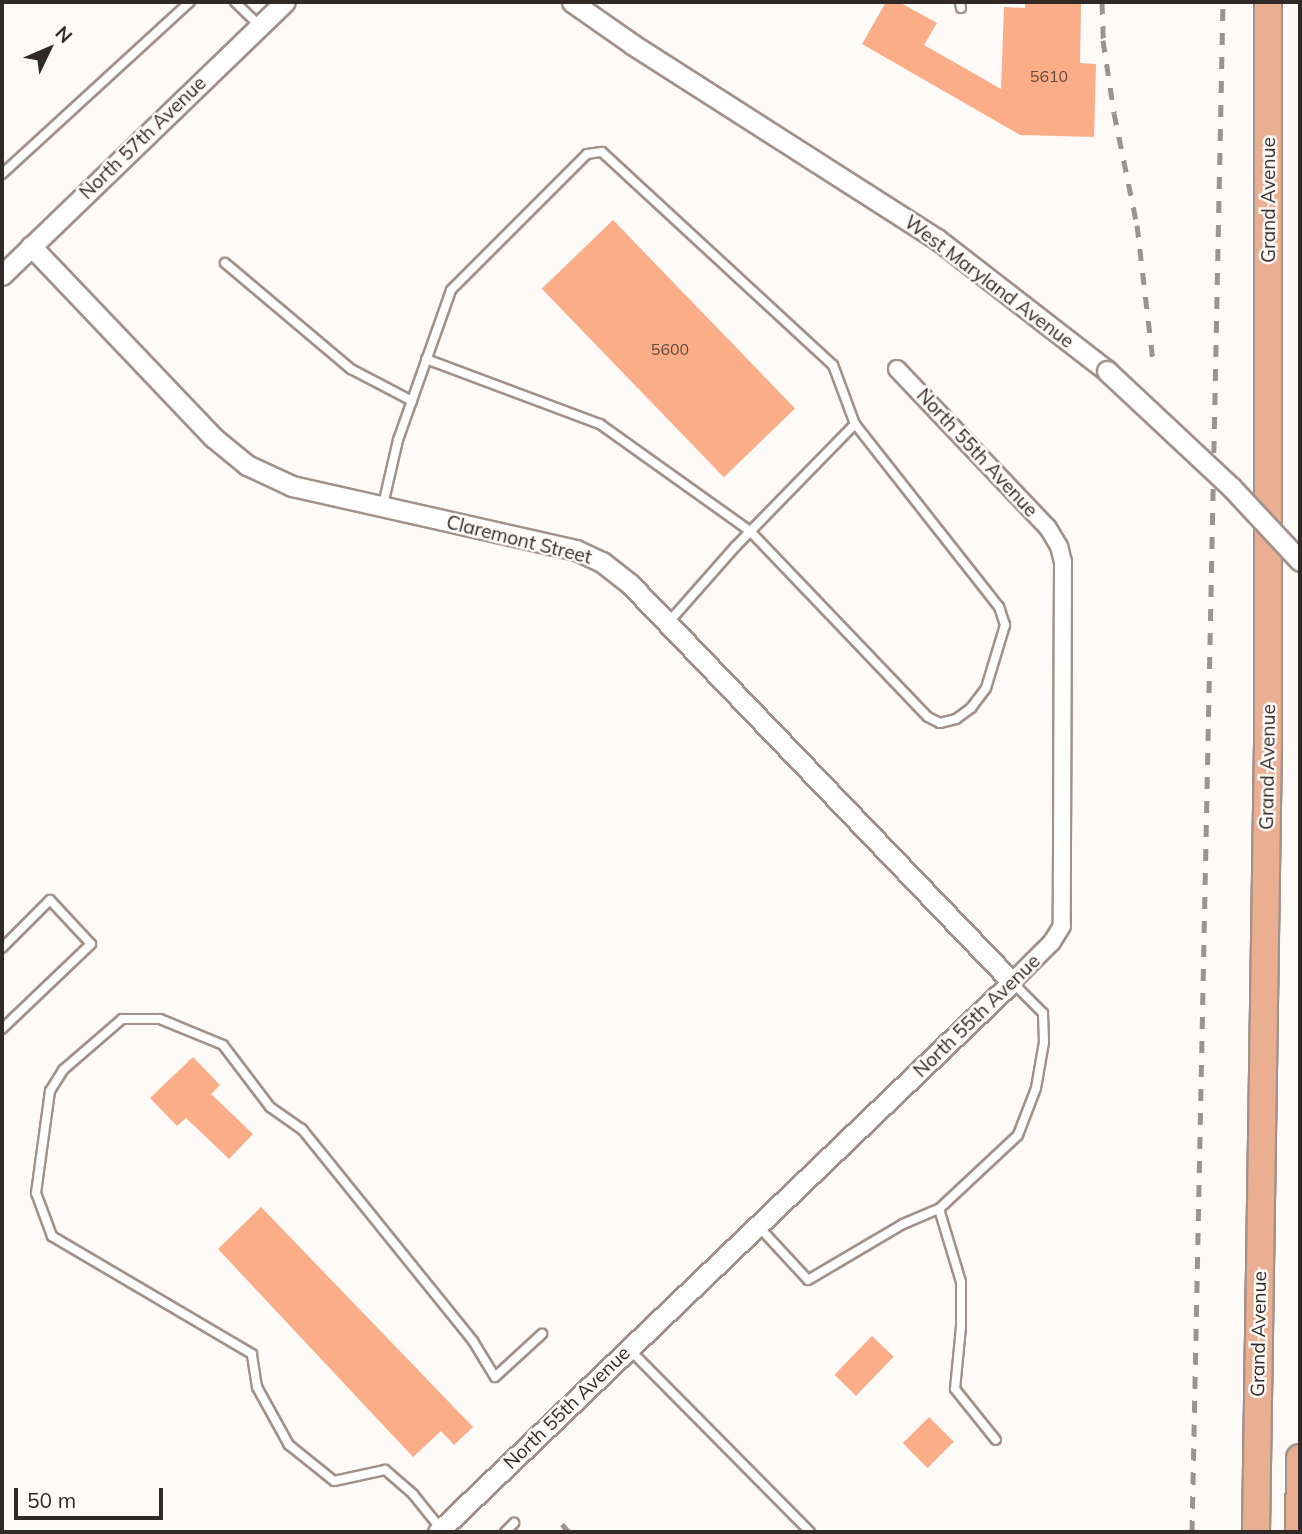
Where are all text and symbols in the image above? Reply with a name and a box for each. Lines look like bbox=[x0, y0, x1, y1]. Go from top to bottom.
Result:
north arrow bbox=[14, 14, 84, 84]
text: N bbox=[50, 21, 78, 48]
house number: 5610 bbox=[1030, 66, 1068, 86]
street label: North 57th Avenue bbox=[75, 72, 211, 204]
street label: Grand Avenue bbox=[1258, 137, 1280, 263]
street label: West Maryland Avenue bbox=[900, 211, 1078, 353]
house number: 5600 bbox=[651, 339, 689, 359]
street label: North 55th Avenue bbox=[912, 384, 1042, 522]
street label: Claremont Street bbox=[444, 511, 594, 569]
street label: Grand Avenue bbox=[1256, 704, 1280, 830]
street label: North 55th Avenue bbox=[909, 950, 1045, 1082]
street label: Grand Avenue bbox=[1247, 1271, 1271, 1397]
street label: North 55th Avenue bbox=[499, 1342, 635, 1474]
scale bar bbox=[18, 1474, 166, 1518]
text: 50 m bbox=[27, 1487, 76, 1513]

